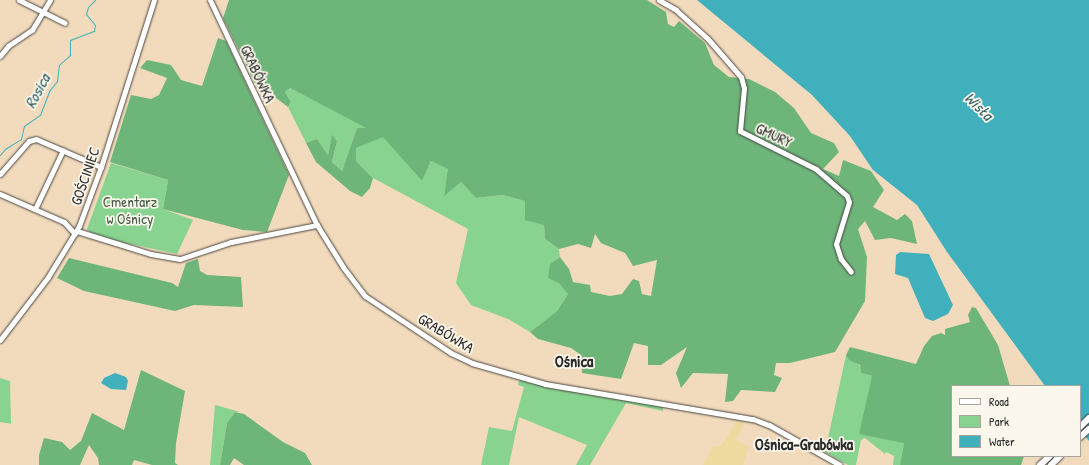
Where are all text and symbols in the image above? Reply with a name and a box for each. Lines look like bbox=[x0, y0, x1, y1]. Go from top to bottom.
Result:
street label: GRABÓWKA bbox=[237, 42, 279, 106]
water label: Rosica bbox=[20, 71, 54, 111]
water label: Wisła bbox=[961, 88, 997, 124]
street label: GMURY bbox=[753, 119, 795, 151]
street label: GOŚCINIEC bbox=[67, 144, 103, 208]
park label: Cmentarz w Ośnicy bbox=[103, 192, 157, 227]
street label: GRABÓWKA bbox=[415, 309, 477, 357]
district label: Ośnica bbox=[555, 351, 593, 371]
legend bbox=[951, 385, 1081, 457]
text: Road bbox=[989, 393, 1009, 410]
text: Park bbox=[989, 413, 1009, 430]
text: Water bbox=[989, 433, 1015, 450]
district label: Ośnica-Grabówka bbox=[755, 434, 853, 454]

